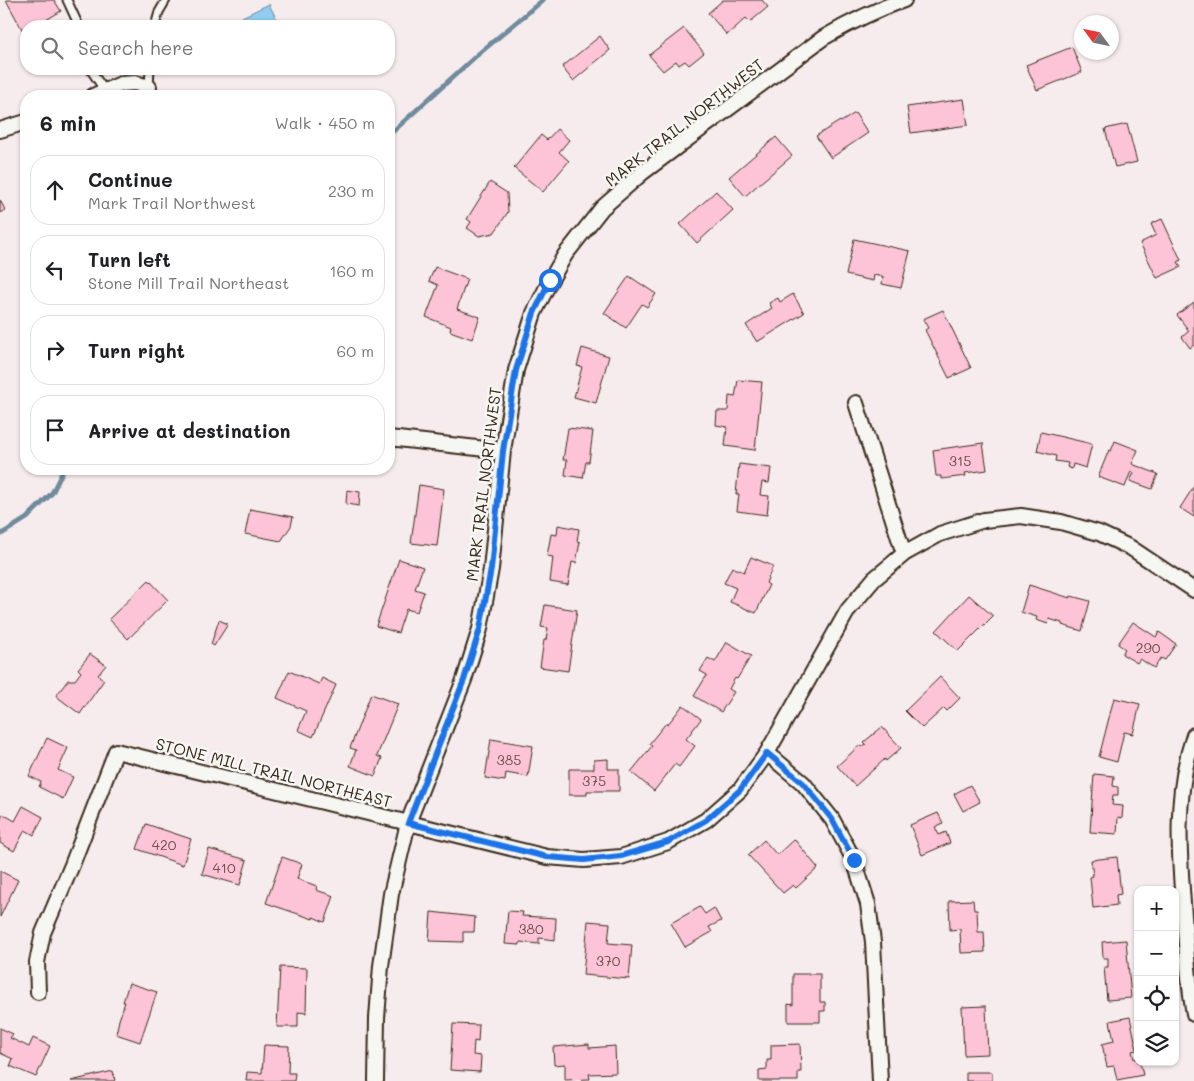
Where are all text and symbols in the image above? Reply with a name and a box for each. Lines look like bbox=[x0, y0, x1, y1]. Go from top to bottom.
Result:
north arrow bbox=[1074, 15, 1119, 60]
search box bbox=[20, 20, 395, 75]
icon: search bbox=[38, 34, 66, 62]
text: Search here bbox=[78, 35, 194, 60]
street label: MARK TRAIL NORTHWEST bbox=[600, 53, 768, 191]
text: 6 min bbox=[40, 109, 96, 136]
text: Walk · 450 m bbox=[275, 112, 375, 133]
text: Continue bbox=[88, 167, 173, 192]
icon: ahead bbox=[41, 176, 69, 204]
text: 230 m bbox=[328, 180, 374, 201]
text: Mark Trail Northwest bbox=[88, 192, 256, 213]
text: Turn left bbox=[88, 247, 171, 272]
icon: left bbox=[41, 256, 69, 284]
text: 160 m bbox=[329, 260, 374, 281]
route start bbox=[539, 269, 562, 292]
text: Stone Mill Trail Northeast bbox=[88, 272, 289, 293]
icon: right bbox=[41, 336, 69, 364]
text: Turn right bbox=[88, 338, 185, 363]
text: 60 m bbox=[337, 340, 374, 361]
street label: MARK TRAIL NORTHWEST bbox=[461, 385, 505, 582]
icon: arrive bbox=[41, 416, 69, 444]
text: Arrive at destination bbox=[88, 418, 291, 443]
house number: 315 bbox=[949, 451, 971, 470]
house number: 290 bbox=[1136, 638, 1161, 657]
street label: STONE MILL TRAIL NORTHEAST bbox=[154, 732, 394, 812]
house number: 385 bbox=[497, 750, 521, 769]
house number: 375 bbox=[582, 771, 606, 790]
house number: 420 bbox=[152, 835, 177, 854]
route end bbox=[843, 849, 866, 872]
house number: 410 bbox=[212, 858, 236, 877]
map controls bbox=[1134, 886, 1179, 1066]
button: + bbox=[1134, 886, 1179, 931]
house number: 380 bbox=[518, 919, 544, 938]
button: − bbox=[1134, 931, 1179, 976]
house number: 370 bbox=[596, 951, 621, 970]
button: locate bbox=[1134, 976, 1179, 1021]
button: layers bbox=[1134, 1021, 1179, 1066]

